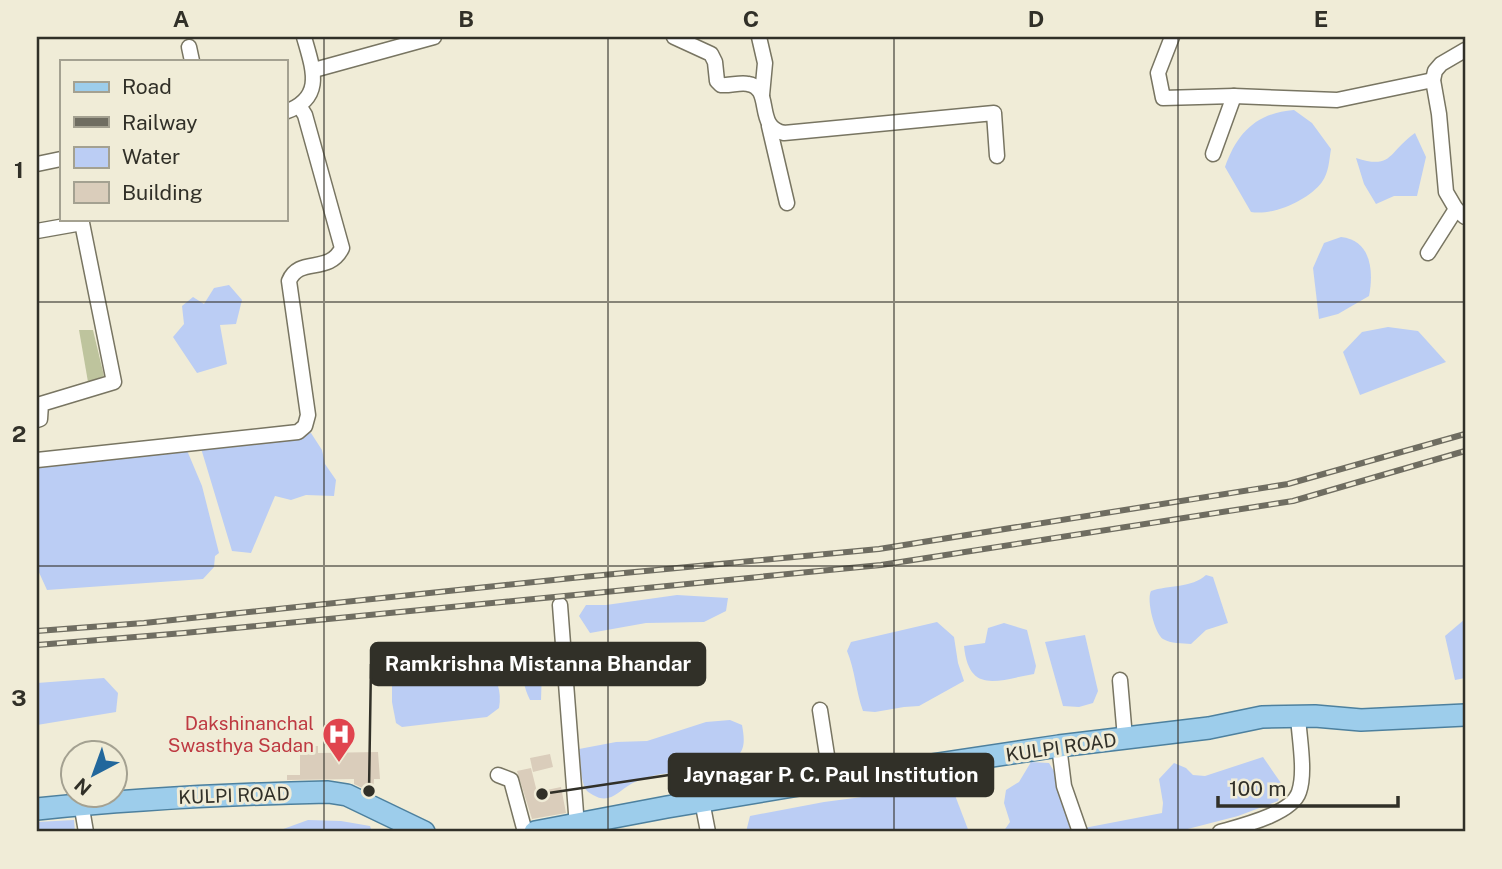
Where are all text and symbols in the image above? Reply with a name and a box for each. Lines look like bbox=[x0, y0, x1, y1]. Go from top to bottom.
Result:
text: A bbox=[173, 5, 190, 32]
text: B bbox=[458, 5, 474, 32]
text: C bbox=[743, 5, 759, 32]
text: D bbox=[1028, 5, 1044, 32]
text: E bbox=[1314, 5, 1328, 32]
legend bbox=[60, 60, 287, 220]
text: Road bbox=[122, 74, 172, 99]
text: Railway bbox=[122, 110, 198, 135]
text: Water bbox=[122, 144, 180, 169]
text: 1 bbox=[14, 156, 24, 183]
text: Building bbox=[122, 180, 203, 205]
text: 2 bbox=[12, 420, 26, 447]
callout: Ramkrishna Mistanna Bhandar bbox=[371, 643, 705, 685]
text: Ramkrishna Mistanna Bhandar bbox=[385, 651, 692, 676]
text: 3 bbox=[11, 684, 27, 711]
place label: Dakshinanchal Swasthya Sadan bbox=[168, 712, 314, 756]
hospital icon: Dakshinanchal Swasthya Sadan bbox=[320, 715, 358, 764]
street label: KULPI ROAD bbox=[1004, 728, 1118, 766]
north arrow bbox=[60, 740, 130, 810]
callout: Jaynagar P. C. Paul Institution bbox=[669, 754, 993, 796]
text: Jaynagar P. C. Paul Institution bbox=[684, 762, 978, 787]
scale bar bbox=[1218, 764, 1399, 808]
text: N bbox=[70, 774, 96, 800]
text: 100 m bbox=[1229, 776, 1286, 801]
street label: KULPI ROAD bbox=[178, 782, 290, 808]

